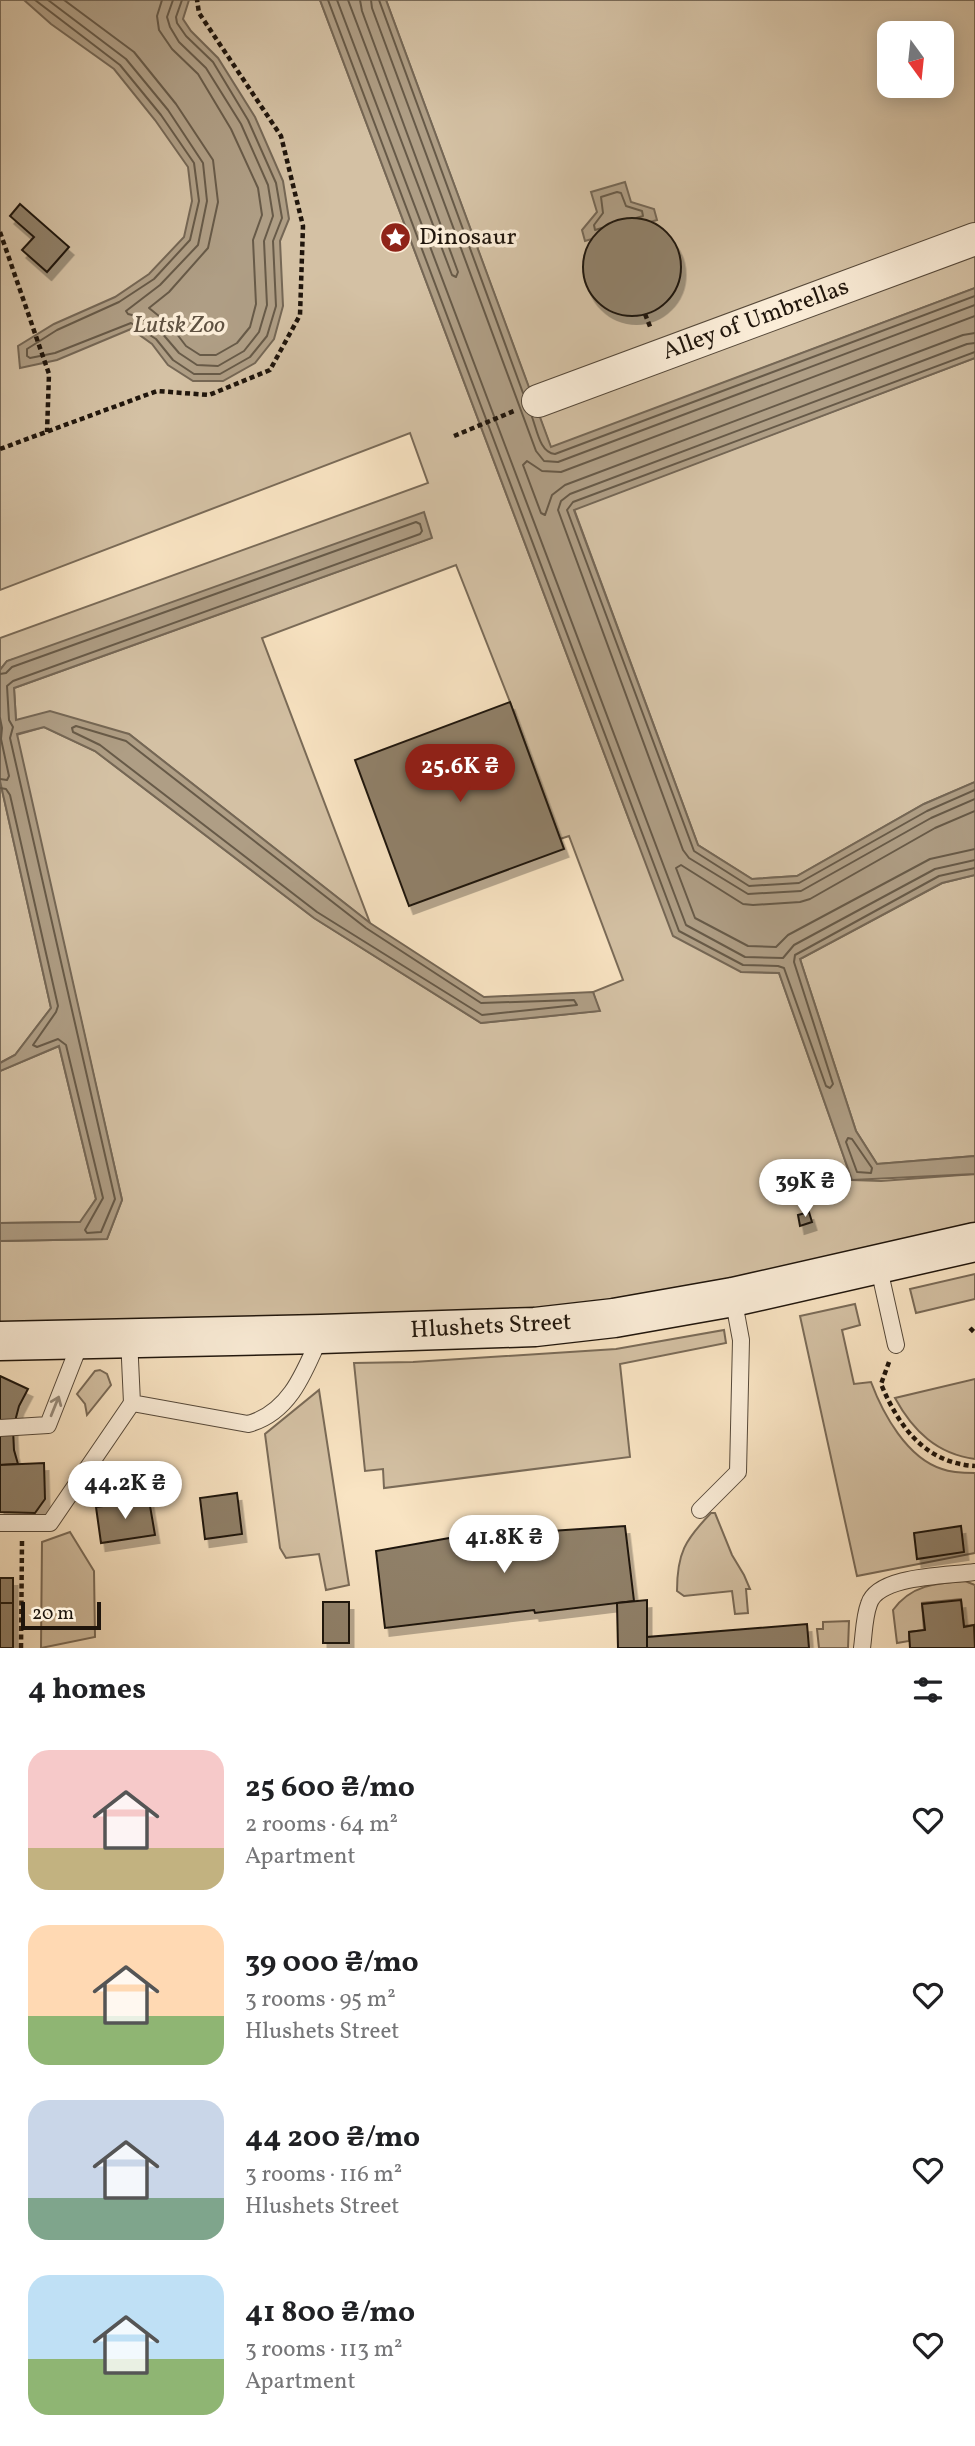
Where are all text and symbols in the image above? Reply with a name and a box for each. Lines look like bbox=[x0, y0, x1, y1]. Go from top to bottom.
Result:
north arrow bbox=[877, 21, 954, 98]
map controls bbox=[877, 21, 954, 98]
place icon: Dinosaur bbox=[379, 221, 413, 255]
place label: Dinosaur bbox=[419, 221, 517, 255]
street label: Alley of Umbrellas bbox=[658, 270, 854, 370]
park label: Lutsk Zoo bbox=[133, 309, 225, 343]
pin: 25.6K ₴ bbox=[395, 744, 525, 804]
text: 25.6K ₴ bbox=[421, 751, 499, 783]
pin: 39K ₴ bbox=[756, 1160, 854, 1219]
text: 39K ₴ bbox=[775, 1166, 835, 1198]
street label: Hlushets Street bbox=[410, 1306, 572, 1348]
one-way arrow bbox=[50, 1395, 63, 1417]
pin: 44.2K ₴ bbox=[60, 1462, 190, 1521]
text: 44.2K ₴ bbox=[84, 1468, 166, 1500]
pin: 41.8K ₴ bbox=[439, 1516, 569, 1575]
text: 41.8K ₴ bbox=[465, 1522, 543, 1554]
scale bar bbox=[21, 1599, 102, 1631]
text: 20 m bbox=[32, 1601, 74, 1627]
text: 4 homes bbox=[28, 1669, 146, 1711]
icon: filters bbox=[909, 1671, 947, 1709]
text: 25 600 ₴/mo bbox=[245, 1767, 415, 1809]
icon: home bbox=[84, 1778, 168, 1862]
icon: heart bbox=[909, 1801, 947, 1839]
text: 2 rooms · 64 m² bbox=[245, 1809, 398, 1841]
text: Apartment bbox=[245, 1841, 356, 1873]
text: 39 000 ₴/mo bbox=[245, 1942, 419, 1984]
icon: home bbox=[84, 1953, 168, 2037]
icon: heart bbox=[909, 1976, 947, 2014]
text: 3 rooms · 95 m² bbox=[245, 1984, 396, 2016]
text: Hlushets Street bbox=[245, 2016, 399, 2048]
text: 44 200 ₴/mo bbox=[245, 2117, 420, 2159]
icon: home bbox=[84, 2128, 168, 2212]
icon: heart bbox=[909, 2151, 947, 2189]
text: 3 rooms · 116 m² bbox=[245, 2159, 402, 2191]
text: Hlushets Street bbox=[245, 2191, 399, 2223]
text: 41 800 ₴/mo bbox=[245, 2292, 415, 2334]
icon: home bbox=[84, 2303, 168, 2387]
icon: heart bbox=[909, 2326, 947, 2364]
text: 3 rooms · 113 m² bbox=[245, 2334, 403, 2366]
text: Apartment bbox=[245, 2366, 356, 2398]

